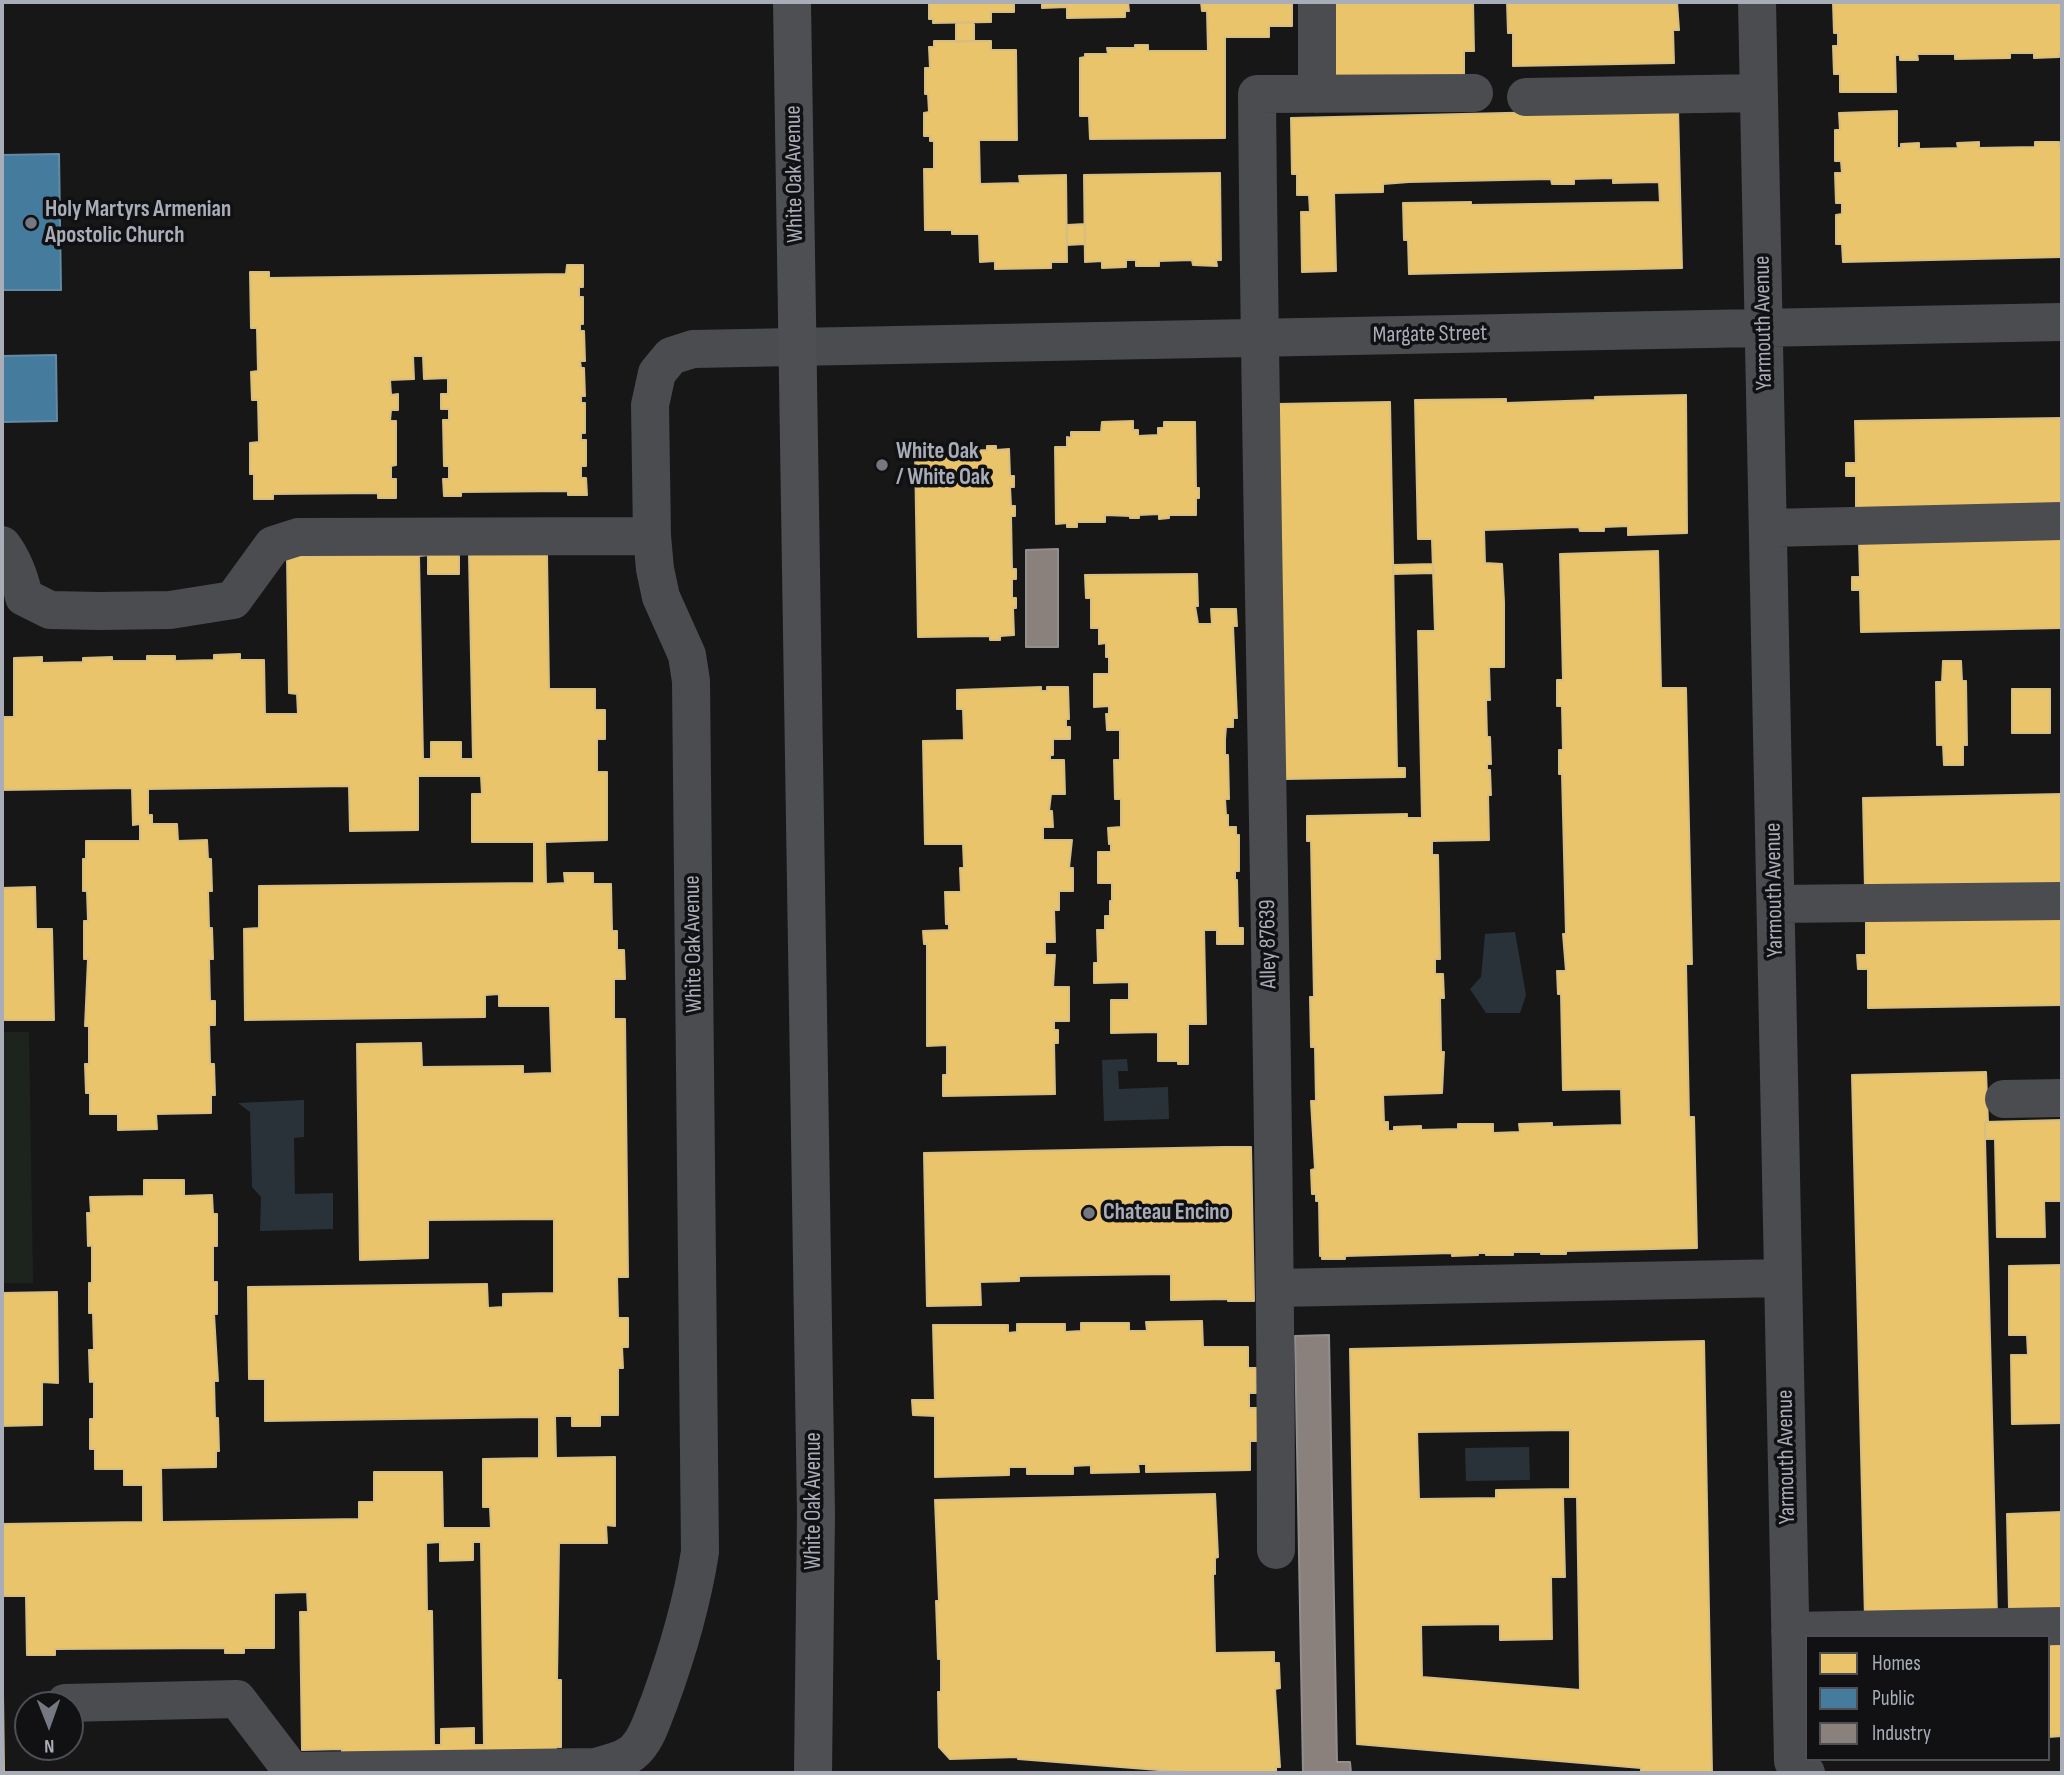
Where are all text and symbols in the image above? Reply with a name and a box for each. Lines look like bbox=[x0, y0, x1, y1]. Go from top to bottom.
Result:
street label: White Oak Avenue bbox=[780, 105, 810, 243]
place label: Holy Martyrs Armenian Apostolic Church bbox=[45, 196, 231, 250]
marker: Holy Martyrs Armenian Apostolic Church bbox=[23, 215, 39, 231]
street label: Yarmouth Avenue bbox=[1749, 255, 1779, 391]
street label: Margate Street bbox=[1373, 320, 1487, 350]
place label: White Oak / White Oak bbox=[896, 438, 990, 492]
marker: White Oak / White Oak bbox=[874, 457, 890, 473]
street label: Yarmouth Avenue bbox=[1760, 822, 1790, 958]
street label: White Oak Avenue bbox=[679, 875, 709, 1013]
street label: Alley 87639 bbox=[1254, 899, 1284, 989]
place label: Chateau Encino bbox=[1103, 1199, 1230, 1227]
marker: Chateau Encino bbox=[1081, 1205, 1097, 1221]
street label: Yarmouth Avenue bbox=[1772, 1389, 1802, 1525]
street label: White Oak Avenue bbox=[800, 1432, 828, 1570]
legend bbox=[1805, 1635, 2050, 1761]
text: Homes bbox=[1872, 1651, 1921, 1676]
text: Public bbox=[1872, 1686, 1915, 1711]
north arrow bbox=[14, 1691, 84, 1761]
text: Industry bbox=[1872, 1721, 1931, 1746]
text: N bbox=[44, 1734, 55, 1757]

